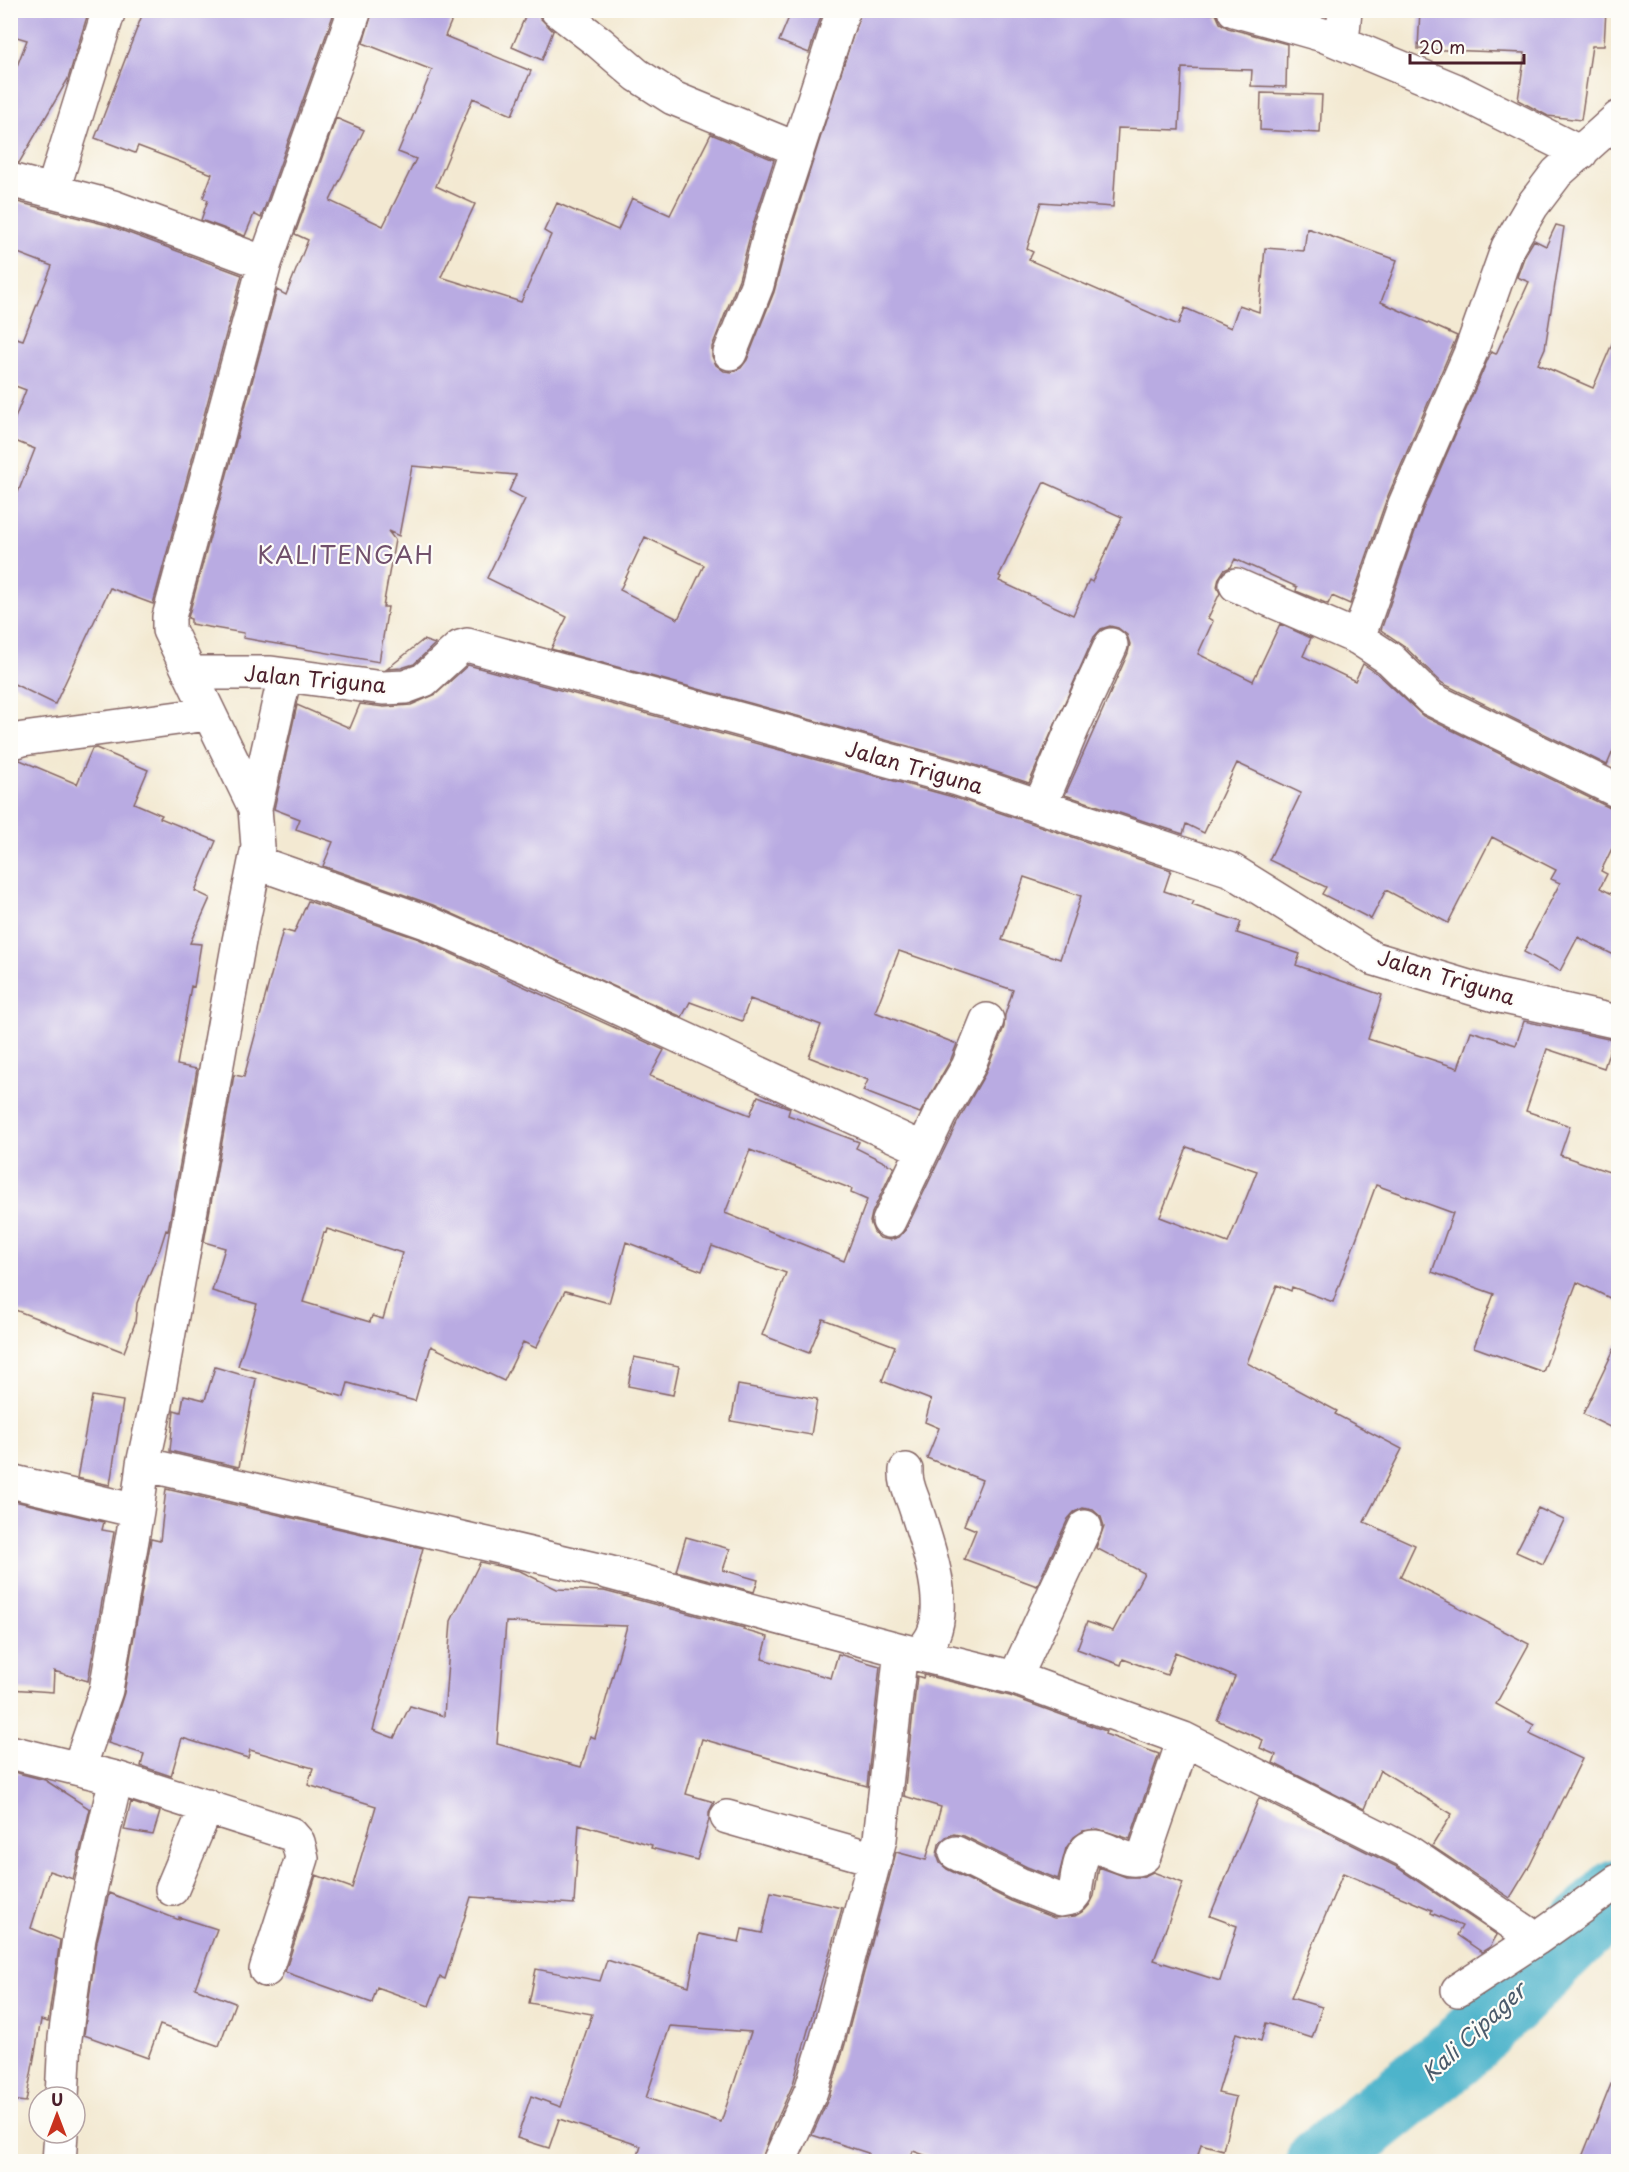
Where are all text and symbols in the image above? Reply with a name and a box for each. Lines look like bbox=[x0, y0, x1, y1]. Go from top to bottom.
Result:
scale bar bbox=[1410, 27, 1524, 65]
text: 20 m bbox=[1419, 33, 1465, 60]
district label: KALITENGAH bbox=[257, 536, 435, 572]
street label: Jalan Triguna bbox=[243, 656, 387, 700]
street label: Jalan Triguna bbox=[842, 731, 987, 801]
street label: Jalan Triguna bbox=[1374, 940, 1519, 1012]
water label: Kali Cipager bbox=[1413, 1972, 1535, 2088]
north arrow bbox=[27, 2085, 87, 2145]
text: U bbox=[51, 2087, 63, 2111]

